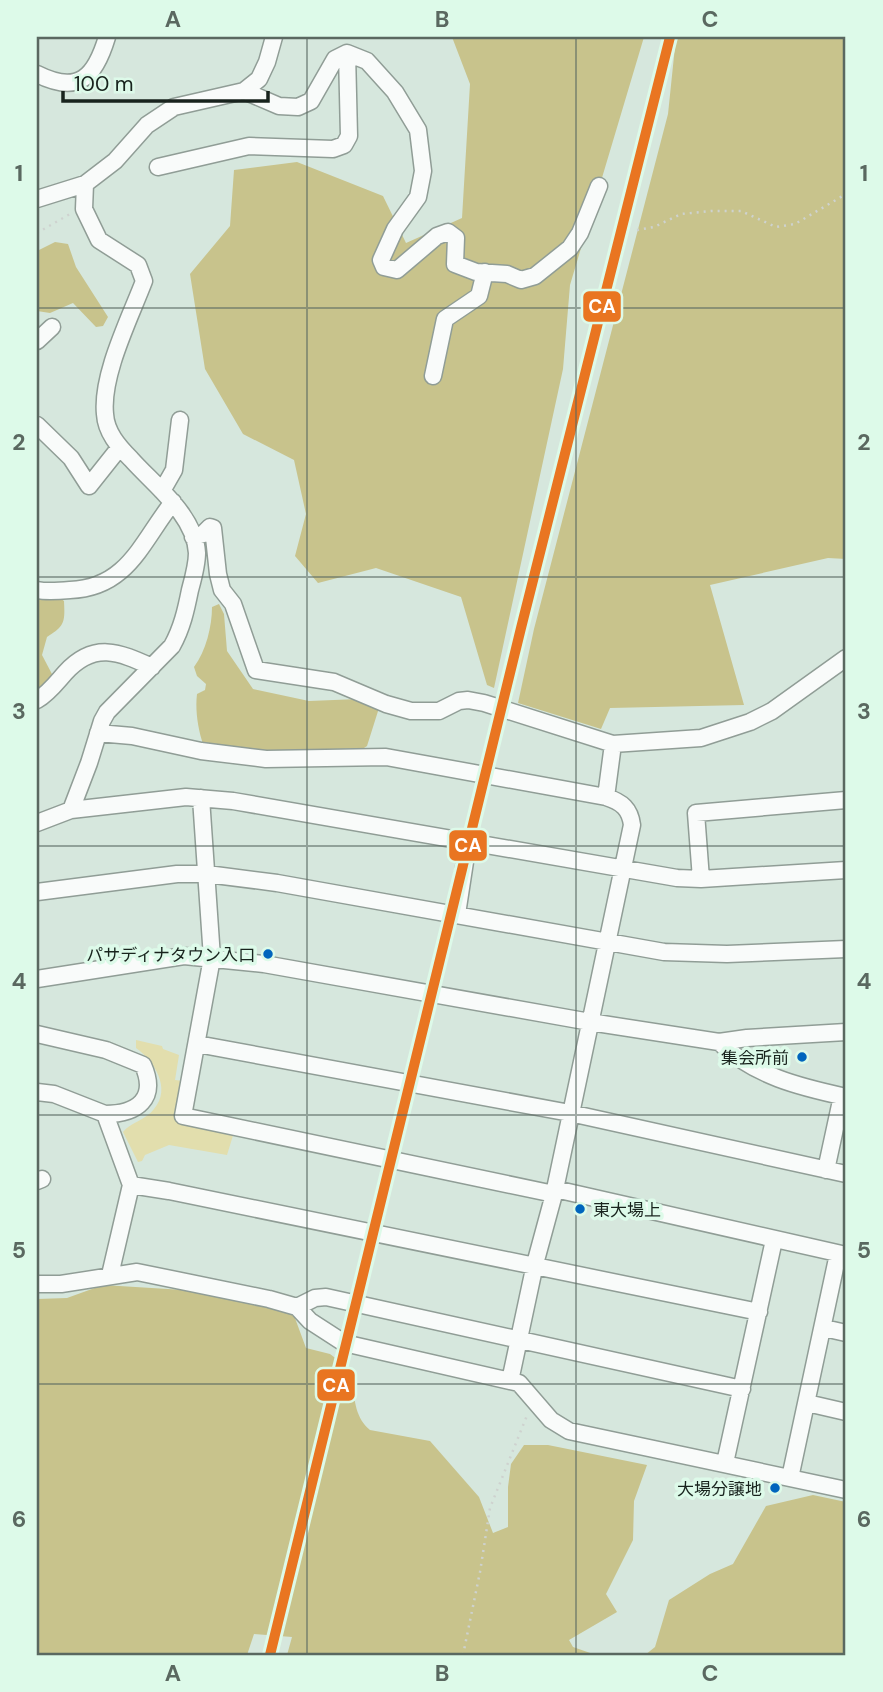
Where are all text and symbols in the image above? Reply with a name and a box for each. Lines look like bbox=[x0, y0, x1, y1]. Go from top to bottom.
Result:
text: A bbox=[165, 4, 181, 34]
text: B bbox=[435, 4, 449, 34]
text: C bbox=[702, 4, 718, 34]
scale bar bbox=[63, 60, 268, 104]
text: 100 m bbox=[74, 70, 134, 98]
text: 1 bbox=[15, 158, 23, 188]
text: 1 bbox=[860, 158, 868, 188]
line badge: CA bbox=[582, 290, 622, 323]
text: CA bbox=[588, 294, 616, 319]
text: 2 bbox=[12, 427, 26, 457]
text: 2 bbox=[857, 427, 871, 457]
text: 3 bbox=[12, 696, 26, 726]
text: 3 bbox=[857, 696, 871, 726]
line badge: CA bbox=[448, 829, 488, 862]
text: CA bbox=[454, 833, 482, 858]
place label: パサディナタウン入口 bbox=[86, 944, 255, 966]
marker: パサディナタウン入口 bbox=[261, 947, 275, 961]
text: 4 bbox=[12, 966, 27, 996]
text: 4 bbox=[857, 966, 872, 996]
place label: 集会所前 bbox=[721, 1047, 789, 1069]
marker: 集会所前 bbox=[795, 1050, 809, 1064]
place label: 東大場上 bbox=[593, 1199, 661, 1221]
marker: 東大場上 bbox=[573, 1202, 587, 1216]
text: 5 bbox=[12, 1235, 26, 1265]
text: 5 bbox=[857, 1235, 871, 1265]
line badge: CA bbox=[316, 1368, 356, 1402]
text: CA bbox=[322, 1373, 350, 1398]
place label: 大場分譲地 bbox=[677, 1478, 762, 1500]
marker: 大場分譲地 bbox=[768, 1481, 782, 1495]
text: 6 bbox=[12, 1504, 26, 1534]
text: 6 bbox=[857, 1504, 871, 1534]
text: A bbox=[165, 1658, 181, 1688]
text: B bbox=[435, 1658, 449, 1688]
text: C bbox=[702, 1658, 718, 1688]

